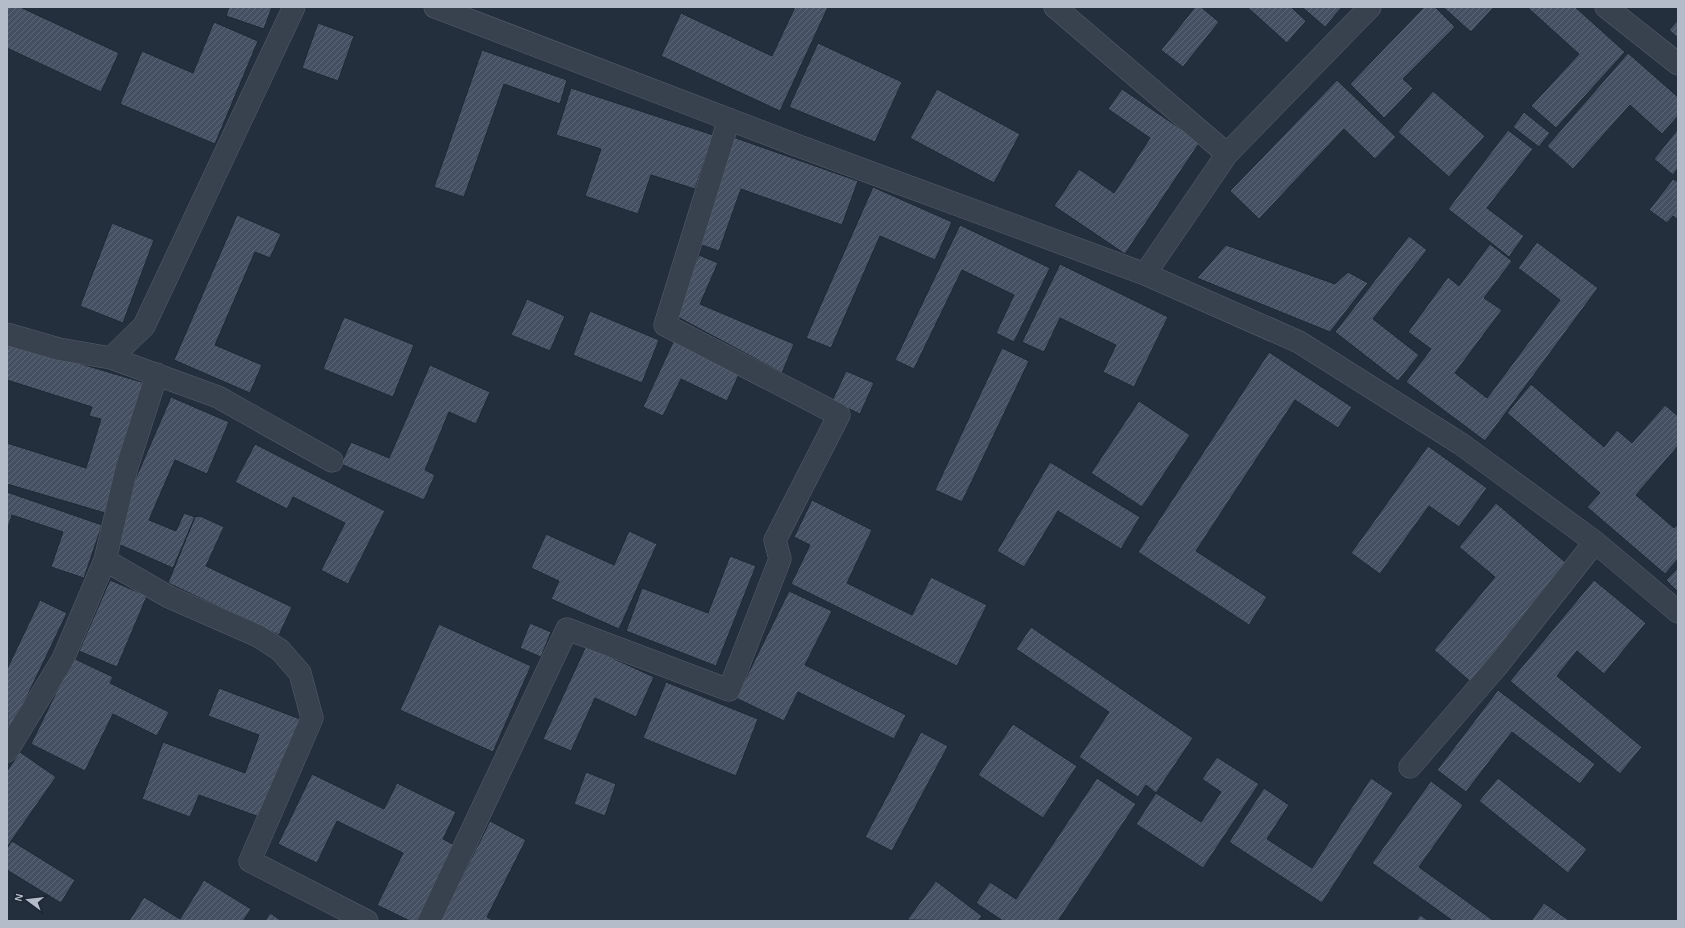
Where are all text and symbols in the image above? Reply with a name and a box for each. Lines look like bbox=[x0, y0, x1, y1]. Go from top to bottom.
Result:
north arrow bbox=[8, 880, 48, 920]
text: N bbox=[12, 892, 26, 903]

